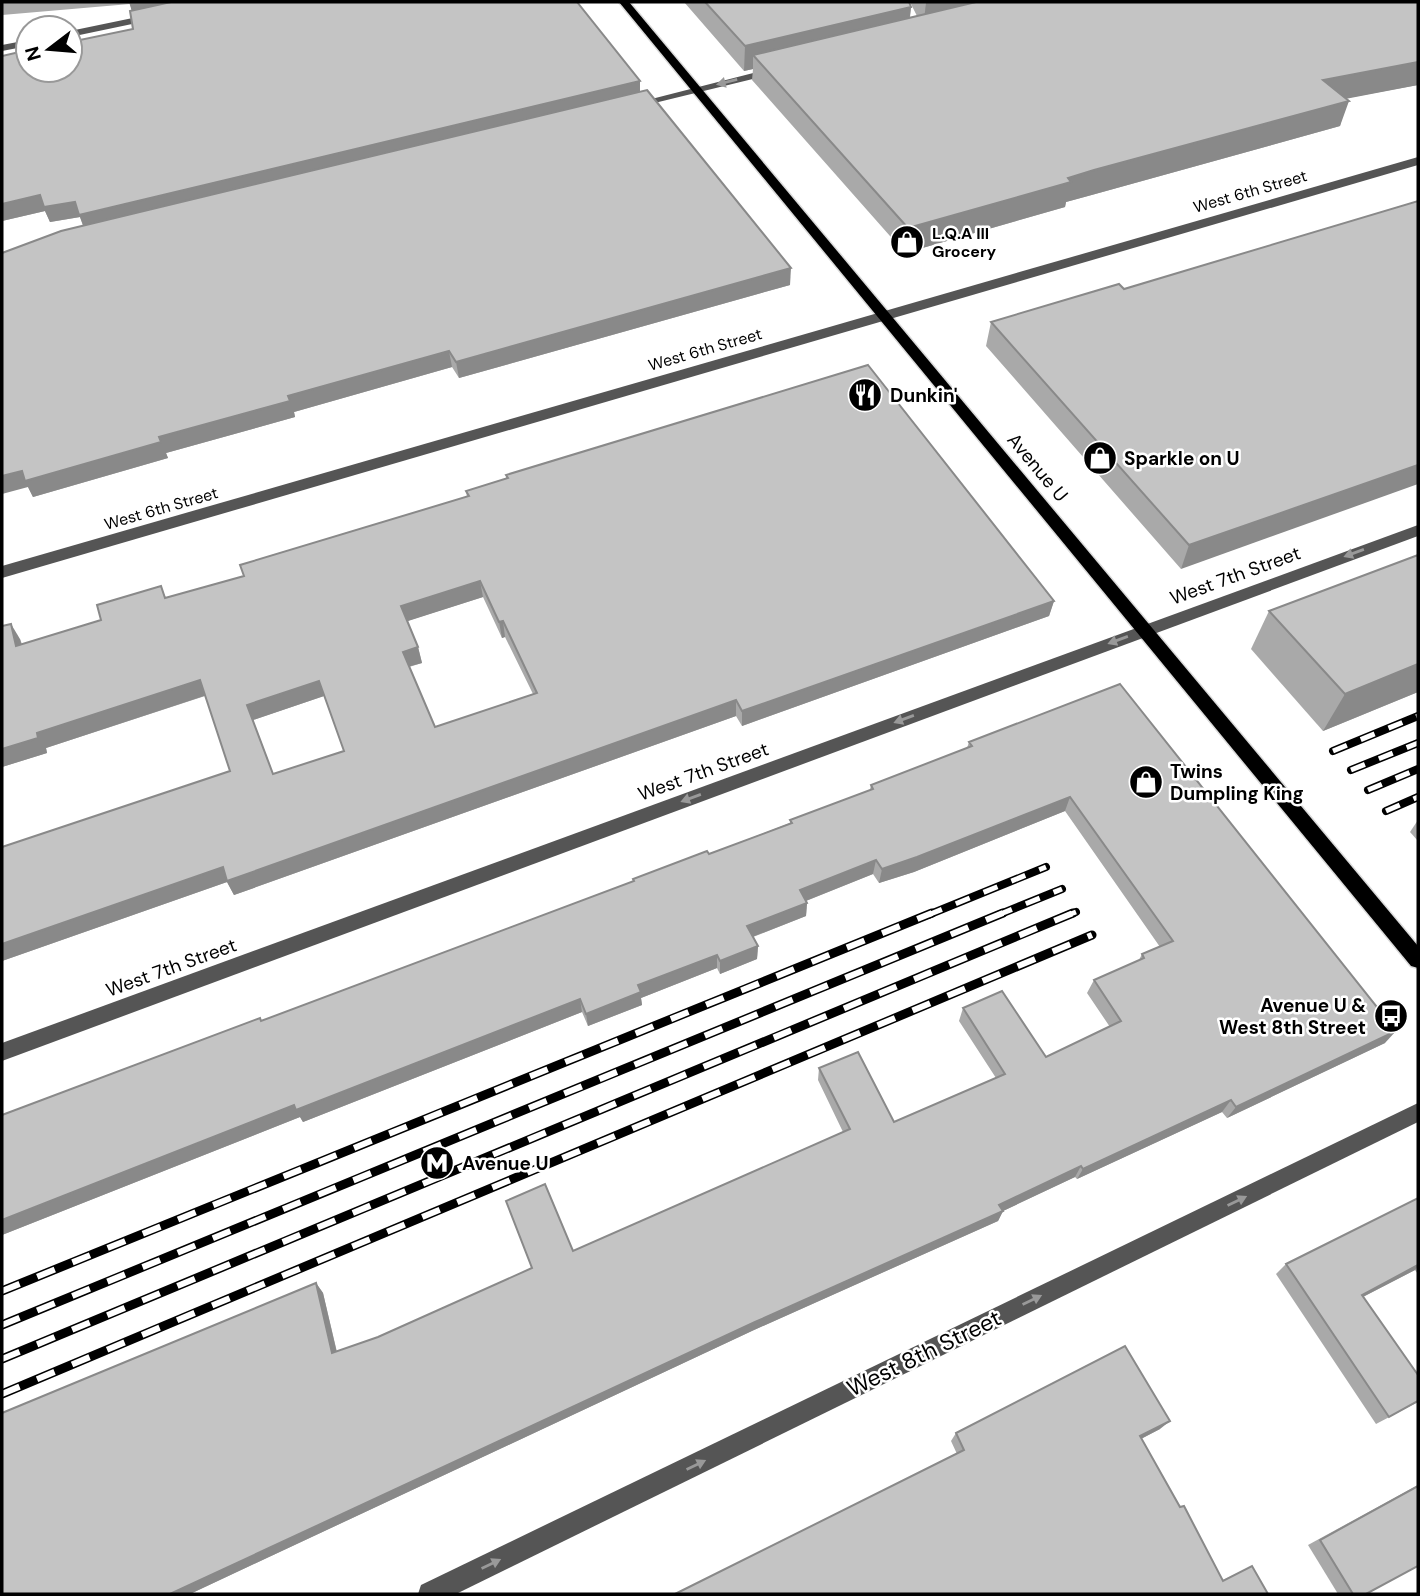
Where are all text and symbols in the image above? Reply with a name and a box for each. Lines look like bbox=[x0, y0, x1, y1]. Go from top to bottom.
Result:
north arrow bbox=[14, 14, 84, 84]
text: N bbox=[19, 43, 47, 64]
one-way arrow bbox=[716, 77, 738, 88]
street label: West 6th Street bbox=[1191, 165, 1309, 218]
shop icon: L.Q.A III Grocery bbox=[888, 223, 926, 261]
place label: L.Q.A III Grocery bbox=[932, 223, 997, 262]
street label: West 6th Street bbox=[646, 323, 764, 376]
restaurant icon: Dunkin' bbox=[846, 376, 884, 414]
place label: Dunkin' bbox=[890, 383, 958, 408]
street label: Avenue U bbox=[1002, 428, 1074, 507]
shop icon: Sparkle on U bbox=[1081, 439, 1119, 477]
place label: Sparkle on U bbox=[1124, 446, 1240, 471]
street label: West 6th Street bbox=[102, 482, 220, 535]
street label: West 7th Street bbox=[1166, 540, 1304, 611]
one-way arrow bbox=[1344, 548, 1365, 559]
one-way arrow bbox=[1107, 635, 1128, 646]
one-way arrow bbox=[894, 714, 915, 725]
street label: West 7th Street bbox=[634, 736, 772, 807]
place label: Twins Dumpling King bbox=[1170, 759, 1304, 806]
shop icon: Twins Dumpling King bbox=[1127, 763, 1165, 801]
one-way arrow bbox=[680, 792, 701, 803]
street label: West 7th Street bbox=[102, 932, 240, 1003]
place label: Avenue U & West 8th Street bbox=[1219, 993, 1366, 1040]
bus stop icon: Avenue U & West 8th Street bbox=[1372, 997, 1410, 1035]
metro station icon: Avenue U bbox=[418, 1144, 456, 1182]
place label: Avenue U bbox=[462, 1151, 548, 1176]
one-way arrow bbox=[1227, 1195, 1247, 1206]
one-way arrow bbox=[1022, 1295, 1042, 1306]
street label: West 8th Street bbox=[842, 1303, 1006, 1403]
one-way arrow bbox=[686, 1459, 706, 1470]
one-way arrow bbox=[481, 1559, 501, 1570]

